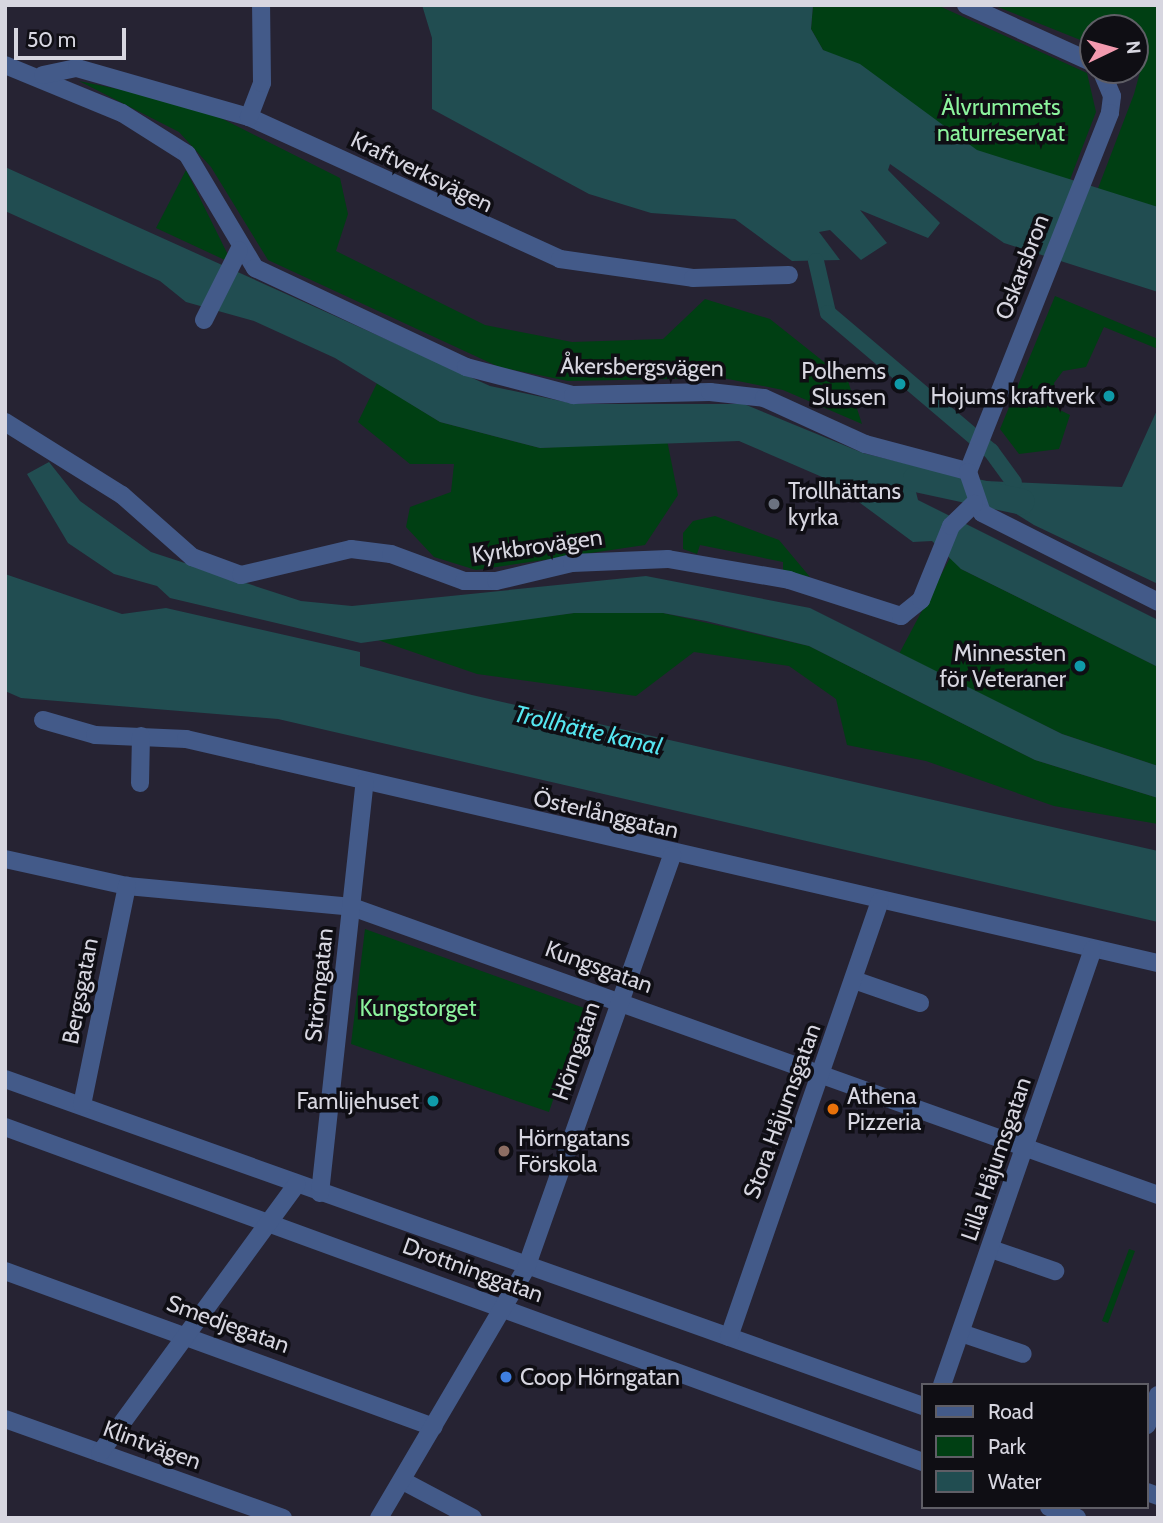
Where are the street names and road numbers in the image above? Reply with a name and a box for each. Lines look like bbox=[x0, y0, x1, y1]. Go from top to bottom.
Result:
street label: Kraftverksvägen bbox=[346, 126, 498, 218]
street label: Oskarsbron bbox=[989, 211, 1055, 323]
street label: Åkersbergsvägen bbox=[560, 352, 724, 382]
street label: Kyrkbrovägen bbox=[470, 523, 604, 569]
street label: Österlånggatan bbox=[531, 784, 681, 844]
street label: Strömgatan bbox=[299, 927, 339, 1043]
street label: Kungsgatan bbox=[542, 935, 656, 999]
street label: Bergsgatan bbox=[56, 936, 104, 1046]
street label: Hörngatan bbox=[546, 998, 606, 1104]
street label: Stora Håjumsgatan bbox=[738, 1020, 826, 1202]
street label: Lilla Håjumsgatan bbox=[955, 1074, 1037, 1244]
street label: Drottninggatan bbox=[399, 1232, 547, 1308]
street label: Smedjegatan bbox=[163, 1289, 293, 1359]
street label: Klintvägen bbox=[99, 1415, 205, 1475]

